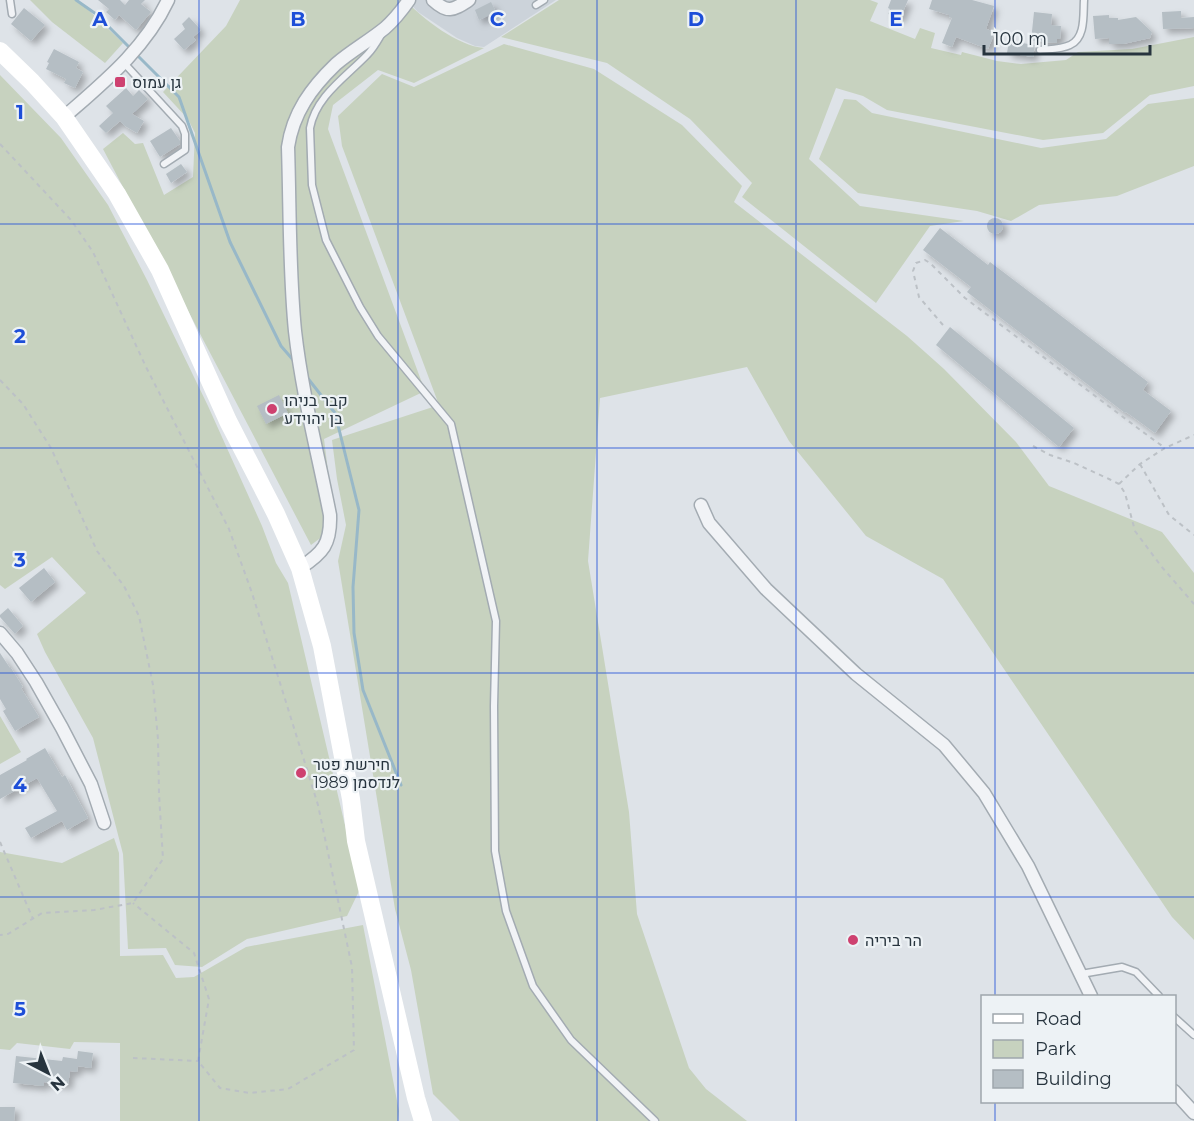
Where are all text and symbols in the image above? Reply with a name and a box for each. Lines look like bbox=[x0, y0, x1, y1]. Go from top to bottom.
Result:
text: A bbox=[91, 7, 108, 31]
text: B bbox=[290, 7, 306, 31]
text: C bbox=[490, 7, 505, 31]
text: D bbox=[688, 7, 704, 31]
text: E bbox=[889, 7, 903, 31]
scale bar bbox=[984, 18, 1150, 56]
text: 100 m bbox=[993, 28, 1047, 50]
place label: גן עמוס bbox=[132, 73, 181, 92]
marker: גן עמוס bbox=[113, 75, 127, 89]
text: 1 bbox=[16, 100, 24, 124]
text: 2 bbox=[14, 324, 26, 348]
place label: קבר בניהו בן יהוידע bbox=[284, 391, 348, 428]
marker: קבר בניהו בן יהוידע bbox=[265, 402, 279, 416]
text: 3 bbox=[13, 548, 26, 572]
place label: חירשת פטר לנדסמן 1989 bbox=[313, 755, 400, 792]
marker: חירשת פטר לנדסמן 1989 bbox=[294, 766, 308, 780]
text: 4 bbox=[13, 773, 27, 797]
place label: הר ביריה bbox=[865, 931, 922, 950]
marker: הר ביריה bbox=[846, 933, 860, 947]
legend bbox=[981, 995, 1176, 1103]
text: 5 bbox=[14, 997, 26, 1021]
text: Road bbox=[1035, 1008, 1082, 1030]
text: Park bbox=[1035, 1038, 1076, 1060]
north arrow bbox=[18, 1043, 78, 1103]
text: Building bbox=[1035, 1068, 1112, 1090]
text: N bbox=[47, 1072, 69, 1095]

